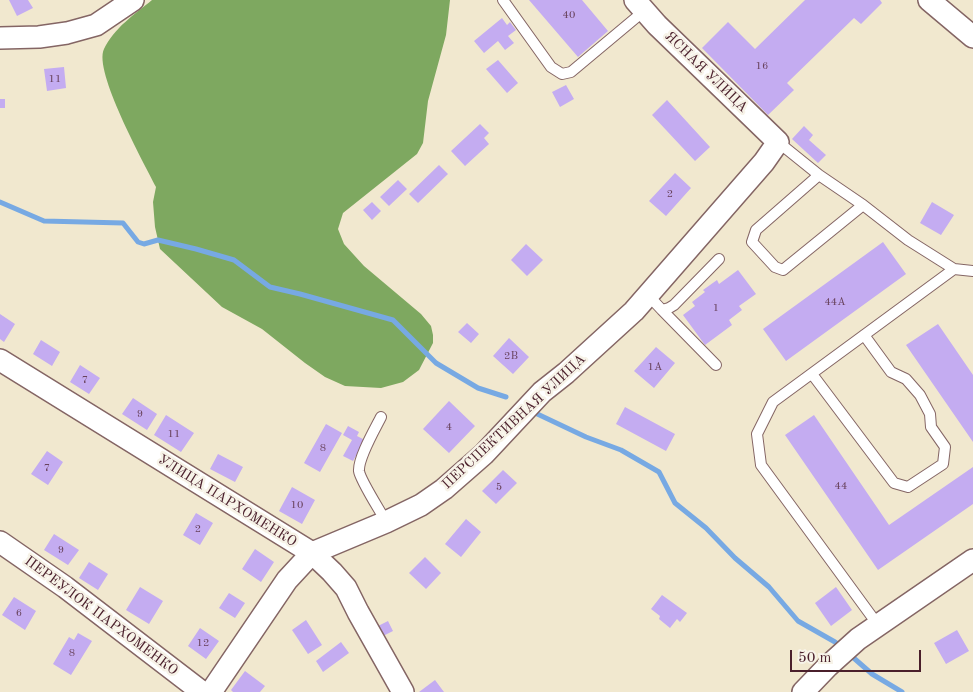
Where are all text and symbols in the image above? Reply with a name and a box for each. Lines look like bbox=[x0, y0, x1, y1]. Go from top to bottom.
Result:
house number: 40 bbox=[563, 8, 575, 22]
street label: ЯСНАЯ УЛИЦА bbox=[661, 28, 751, 116]
house number: 16 bbox=[756, 59, 768, 73]
house number: 11 bbox=[49, 72, 61, 86]
house number: 2 bbox=[667, 187, 673, 201]
house number: 44А bbox=[824, 295, 846, 309]
house number: 1 bbox=[713, 301, 719, 315]
house number: 2В bbox=[504, 349, 518, 363]
street label: ПЕРСПЕКТИВНАЯ УЛИЦА bbox=[439, 351, 589, 493]
house number: 1А bbox=[648, 360, 662, 374]
house number: 7 bbox=[82, 373, 88, 387]
house number: 9 bbox=[137, 407, 143, 421]
house number: 4 bbox=[446, 420, 452, 434]
house number: 11 bbox=[168, 427, 180, 441]
house number: 8 bbox=[320, 441, 326, 455]
street label: УЛИЦА ПАРХОМЕНКО bbox=[154, 451, 300, 551]
house number: 7 bbox=[44, 461, 50, 475]
house number: 44 bbox=[835, 479, 847, 493]
house number: 5 bbox=[496, 480, 502, 494]
house number: 10 bbox=[291, 498, 303, 512]
house number: 2 bbox=[195, 522, 201, 536]
house number: 9 bbox=[58, 543, 64, 557]
street label: ПЕРЕУЛОК ПАРХОМЕНКО bbox=[21, 553, 181, 679]
house number: 6 bbox=[16, 606, 22, 620]
house number: 12 bbox=[197, 636, 209, 650]
scale bar bbox=[793, 640, 924, 672]
house number: 8 bbox=[69, 646, 75, 660]
text: 50 m bbox=[798, 651, 832, 666]

